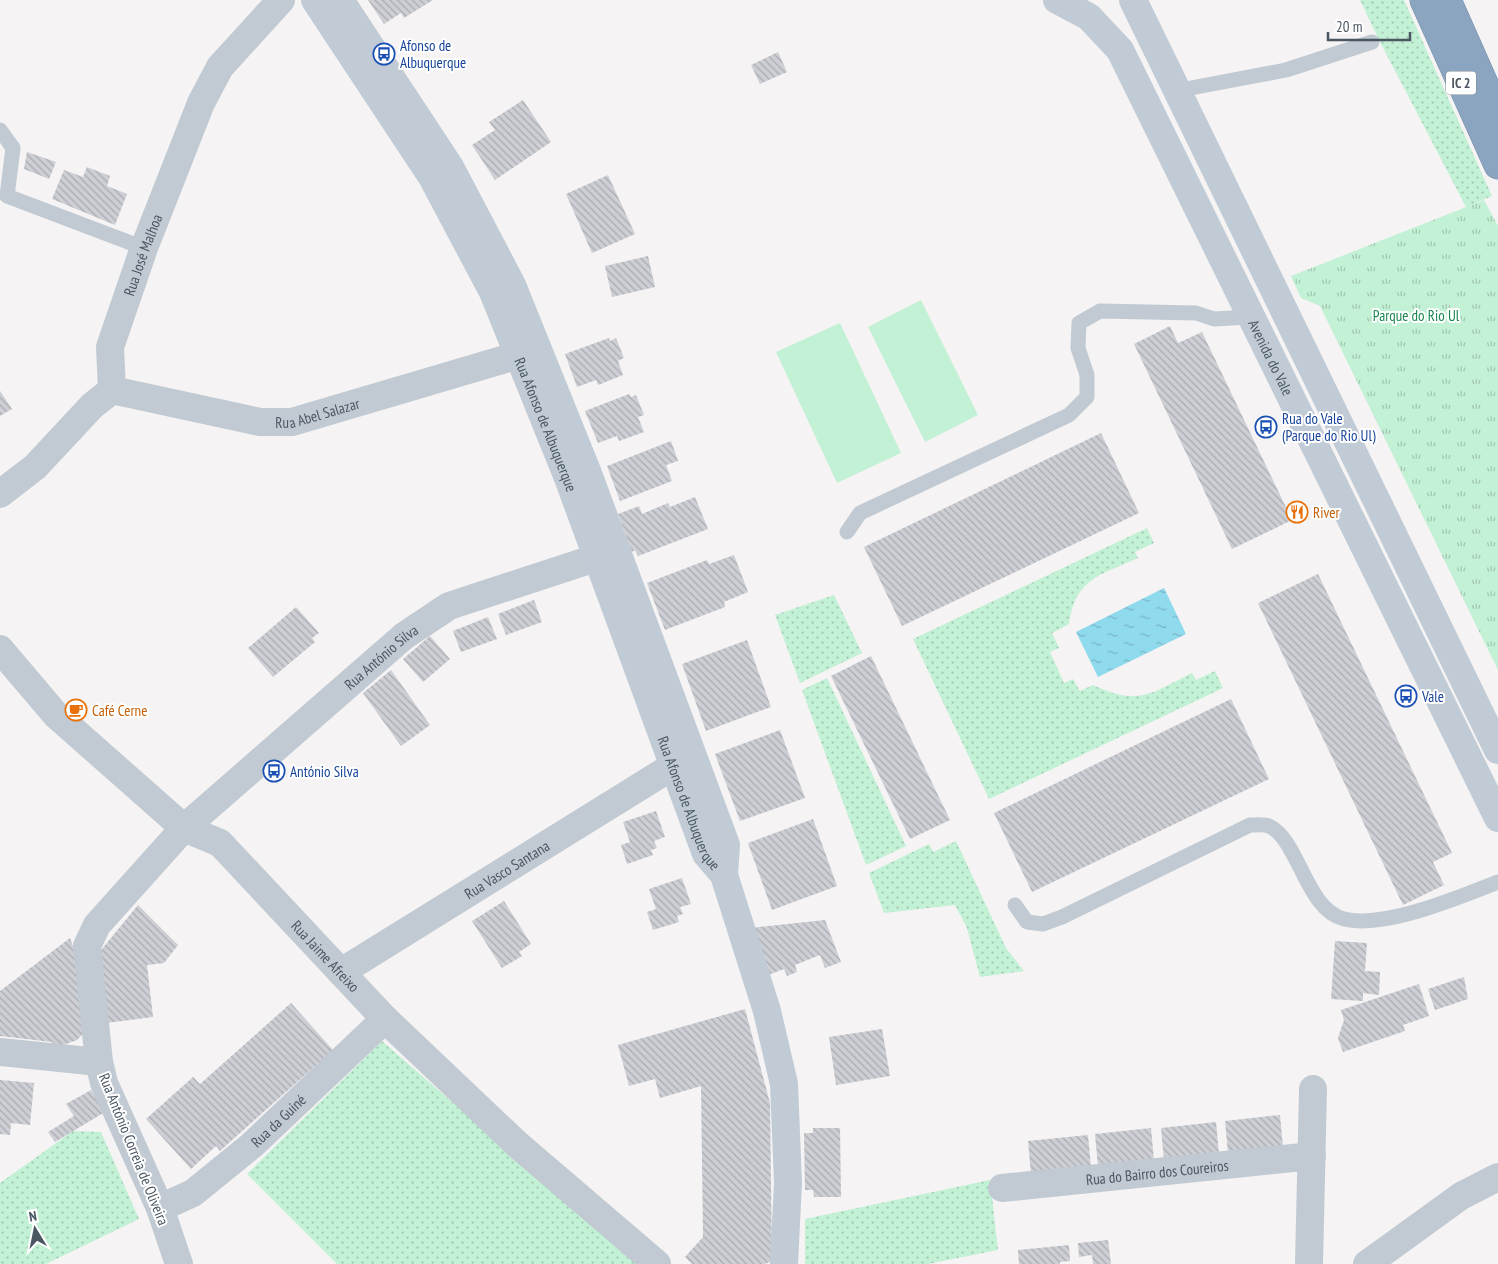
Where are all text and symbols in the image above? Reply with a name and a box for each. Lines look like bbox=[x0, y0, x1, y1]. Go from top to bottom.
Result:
scale bar bbox=[1328, 10, 1410, 42]
text: 20 m bbox=[1336, 17, 1362, 36]
place label: Afonso de Albuquerque bbox=[400, 36, 466, 72]
bus stop icon: Afonso de Albuquerque bbox=[372, 42, 396, 66]
road number: IC 2 bbox=[1446, 72, 1476, 95]
street label: Rua José Malhoa bbox=[119, 211, 166, 298]
park label: Parque do Rio Ul bbox=[1373, 306, 1460, 325]
street label: Avenida do Vale bbox=[1245, 316, 1298, 398]
street label: Rua Afonso de Albuquerque bbox=[511, 354, 582, 494]
street label: Rua Abel Salazar bbox=[275, 393, 363, 432]
place label: Rua do Vale (Parque do Rio Ul) bbox=[1282, 409, 1376, 445]
bus stop icon: Rua do Vale (Parque do Rio Ul) bbox=[1254, 415, 1278, 439]
restaurant icon: River bbox=[1285, 500, 1309, 524]
place label: River bbox=[1313, 503, 1340, 522]
street label: Rua António Silva bbox=[340, 620, 422, 693]
bus stop icon: Vale bbox=[1394, 684, 1418, 708]
place label: Vale bbox=[1421, 687, 1444, 706]
cafe icon: Café Cerne bbox=[64, 698, 88, 722]
place label: Café Cerne bbox=[92, 701, 147, 720]
street label: Rua Afonso de Albuquerque bbox=[654, 734, 725, 874]
bus stop icon: António Silva bbox=[262, 759, 286, 783]
place label: António Silva bbox=[290, 762, 359, 781]
street label: Rua Vasco Santana bbox=[461, 836, 553, 903]
street label: Rua Jaime Afreixo bbox=[288, 916, 364, 996]
street label: Rua António Correia de Oliveira bbox=[95, 1070, 173, 1228]
street label: Rua da Guiné bbox=[246, 1090, 309, 1151]
street label: Rua do Bairro dos Coureiros bbox=[1085, 1155, 1229, 1189]
north arrow bbox=[10, 1204, 60, 1254]
text: N bbox=[27, 1207, 38, 1226]

